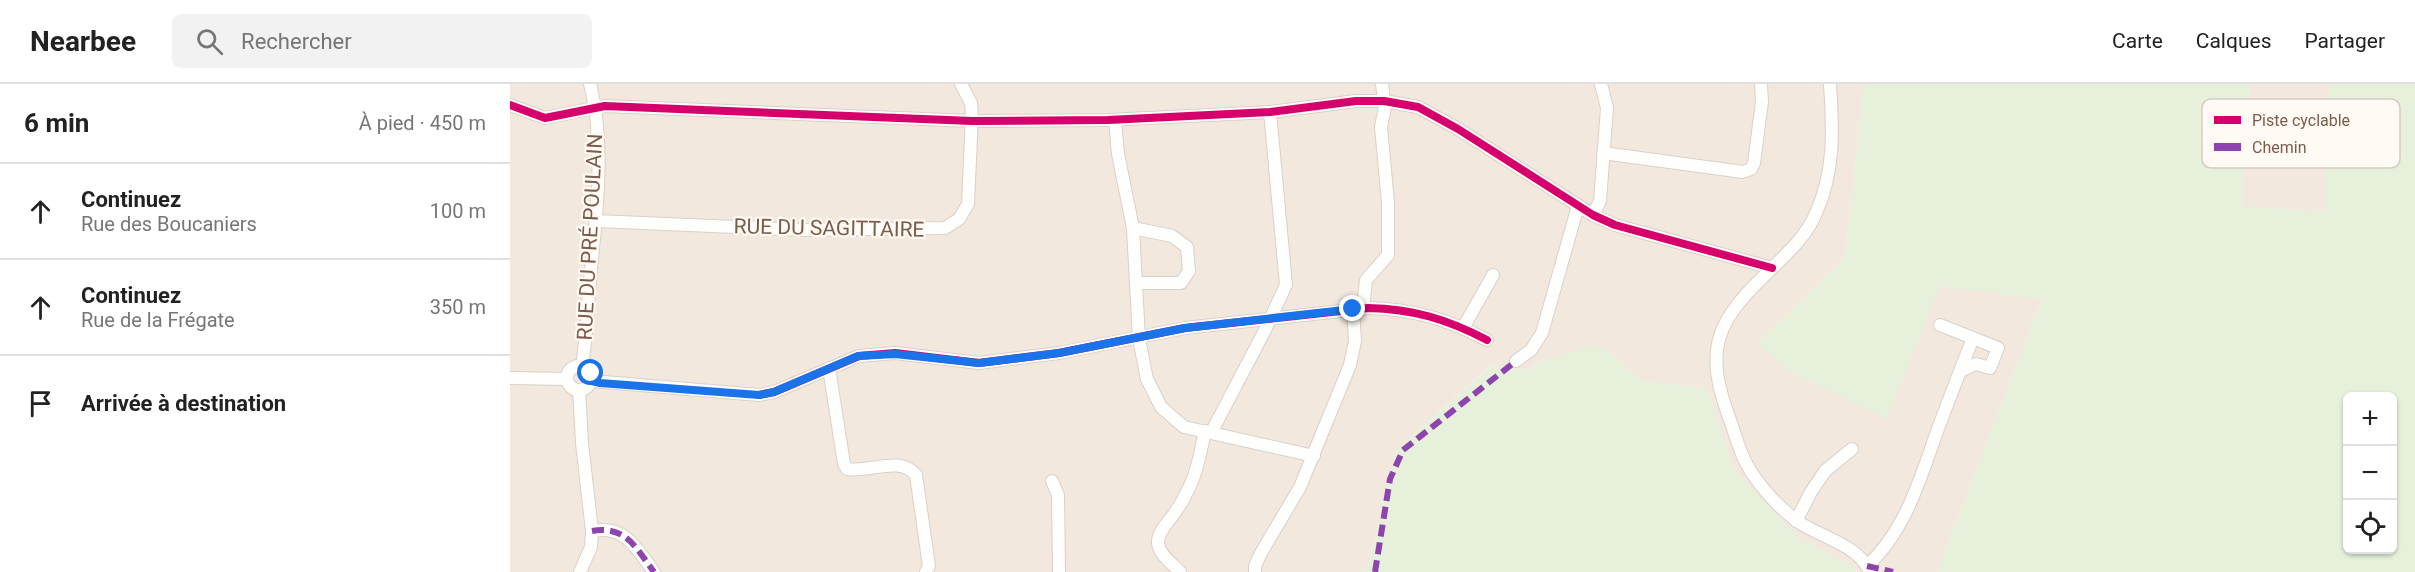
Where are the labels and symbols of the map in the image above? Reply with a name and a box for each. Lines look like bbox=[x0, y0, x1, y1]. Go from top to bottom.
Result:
legend bbox=[2202, 99, 2400, 168]
text: Piste cyclable bbox=[2252, 111, 2350, 130]
street label: RUE DU PRÉ POULAIN bbox=[573, 133, 607, 341]
text: Chemin bbox=[2252, 138, 2306, 157]
street label: RUE DU SAGITTAIRE bbox=[733, 214, 925, 242]
route end bbox=[1339, 295, 1365, 321]
route start bbox=[577, 359, 603, 385]

